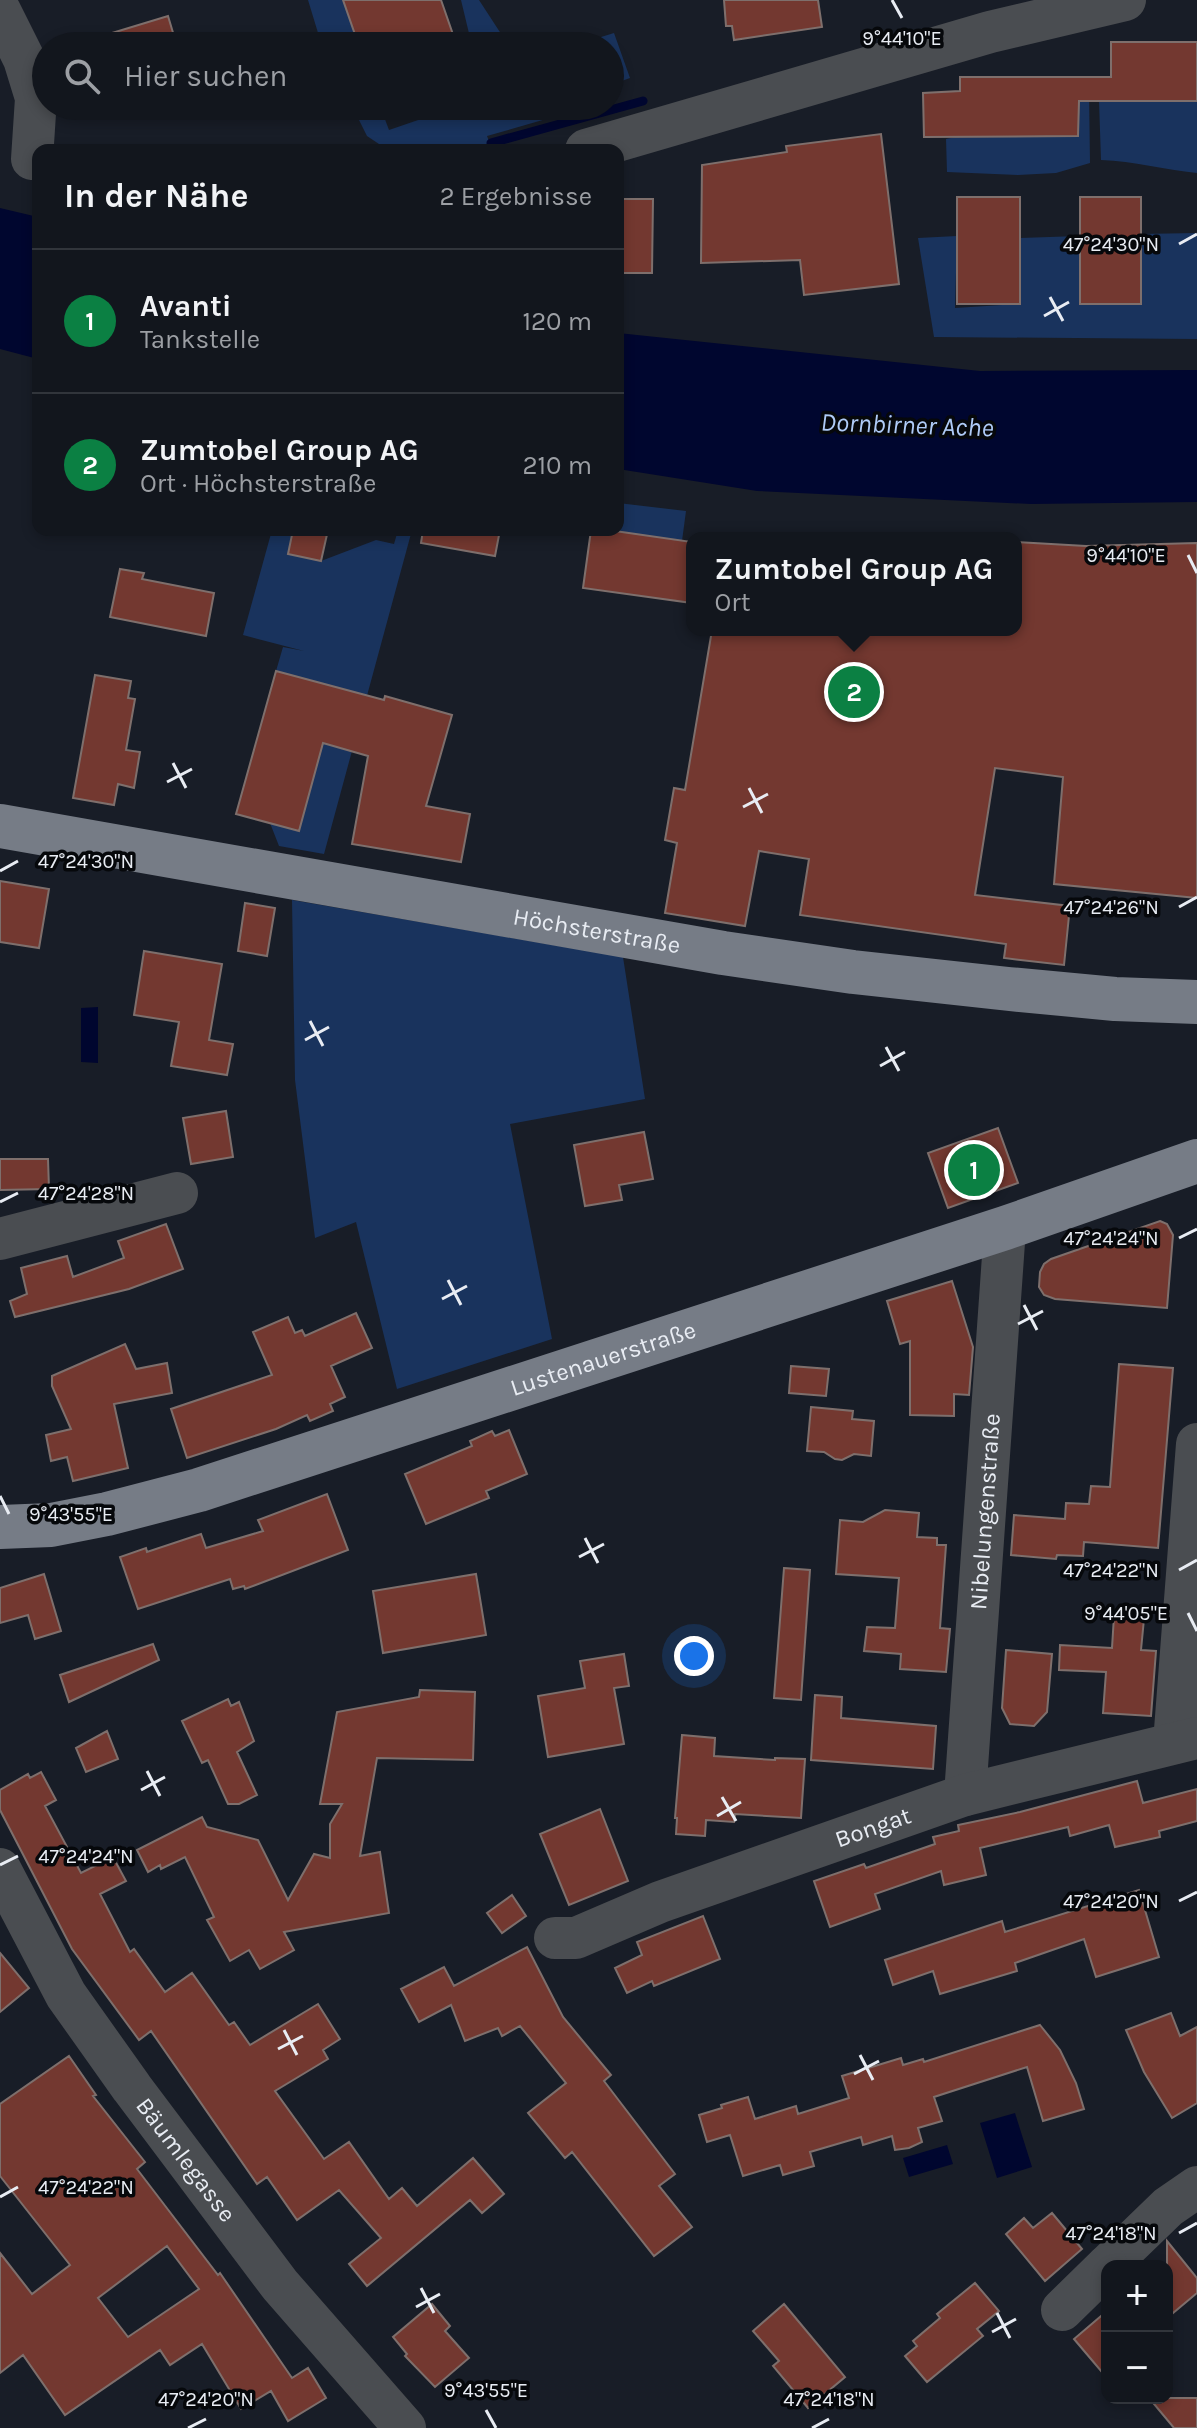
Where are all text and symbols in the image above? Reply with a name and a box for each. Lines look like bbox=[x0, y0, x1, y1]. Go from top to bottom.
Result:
text: 9°44'10"E bbox=[862, 27, 942, 50]
search box bbox=[32, 32, 624, 120]
icon: search bbox=[60, 54, 104, 98]
text: Hier suchen bbox=[124, 58, 287, 94]
text: In der Nähe bbox=[64, 176, 248, 216]
text: 2 Ergebnisse bbox=[440, 181, 592, 212]
text: 47°24'30"N bbox=[1063, 233, 1159, 256]
text: Avanti bbox=[140, 288, 232, 324]
text: 1 bbox=[85, 306, 95, 337]
text: 120 m bbox=[522, 306, 592, 337]
text: Tankstelle bbox=[140, 324, 260, 355]
water label: Dornbirner Ache bbox=[820, 406, 994, 444]
text: Zumtobel Group AG bbox=[140, 432, 419, 468]
text: 2 bbox=[82, 450, 98, 481]
text: 210 m bbox=[522, 450, 592, 481]
text: Ort · Höchsterstraße bbox=[140, 468, 376, 499]
popup bbox=[686, 532, 1022, 636]
text: 9°44'10"E bbox=[1086, 544, 1166, 567]
text: Zumtobel Group AG bbox=[715, 551, 993, 587]
text: Ort bbox=[715, 587, 751, 618]
pin: 2 bbox=[828, 662, 880, 722]
text: 47°24'30"N bbox=[38, 850, 134, 873]
text: 47°24'26"N bbox=[1063, 896, 1159, 919]
street label: Höchsterstraße bbox=[511, 902, 683, 959]
pin: 1 bbox=[948, 1140, 1000, 1200]
text: 47°24'28"N bbox=[38, 1182, 134, 1205]
text: 47°24'24"N bbox=[1063, 1227, 1159, 1250]
street label: Lustenauerstraße bbox=[507, 1315, 699, 1402]
street label: Nibelungenstraße bbox=[964, 1413, 1006, 1611]
text: 9°43'55"E bbox=[29, 1503, 113, 1526]
text: 47°24'22"N bbox=[1063, 1559, 1159, 1582]
text: 9°44'05"E bbox=[1084, 1602, 1168, 1625]
your location bbox=[674, 1636, 714, 1676]
street label: Bongat bbox=[831, 1801, 914, 1853]
text: 47°24'24"N bbox=[38, 1845, 134, 1868]
text: 47°24'20"N bbox=[1063, 1890, 1159, 1913]
street label: Bäumlegasse bbox=[130, 2092, 242, 2228]
text: 47°24'22"N bbox=[38, 2176, 134, 2199]
text: 47°24'18"N bbox=[1065, 2222, 1157, 2245]
map controls bbox=[1101, 2260, 1173, 2404]
button: + bbox=[1101, 2260, 1173, 2332]
button: − bbox=[1101, 2332, 1173, 2404]
text: 9°43'55"E bbox=[444, 2379, 528, 2402]
text: 47°24'20"N bbox=[158, 2388, 254, 2411]
text: 47°24'18"N bbox=[783, 2388, 875, 2411]

